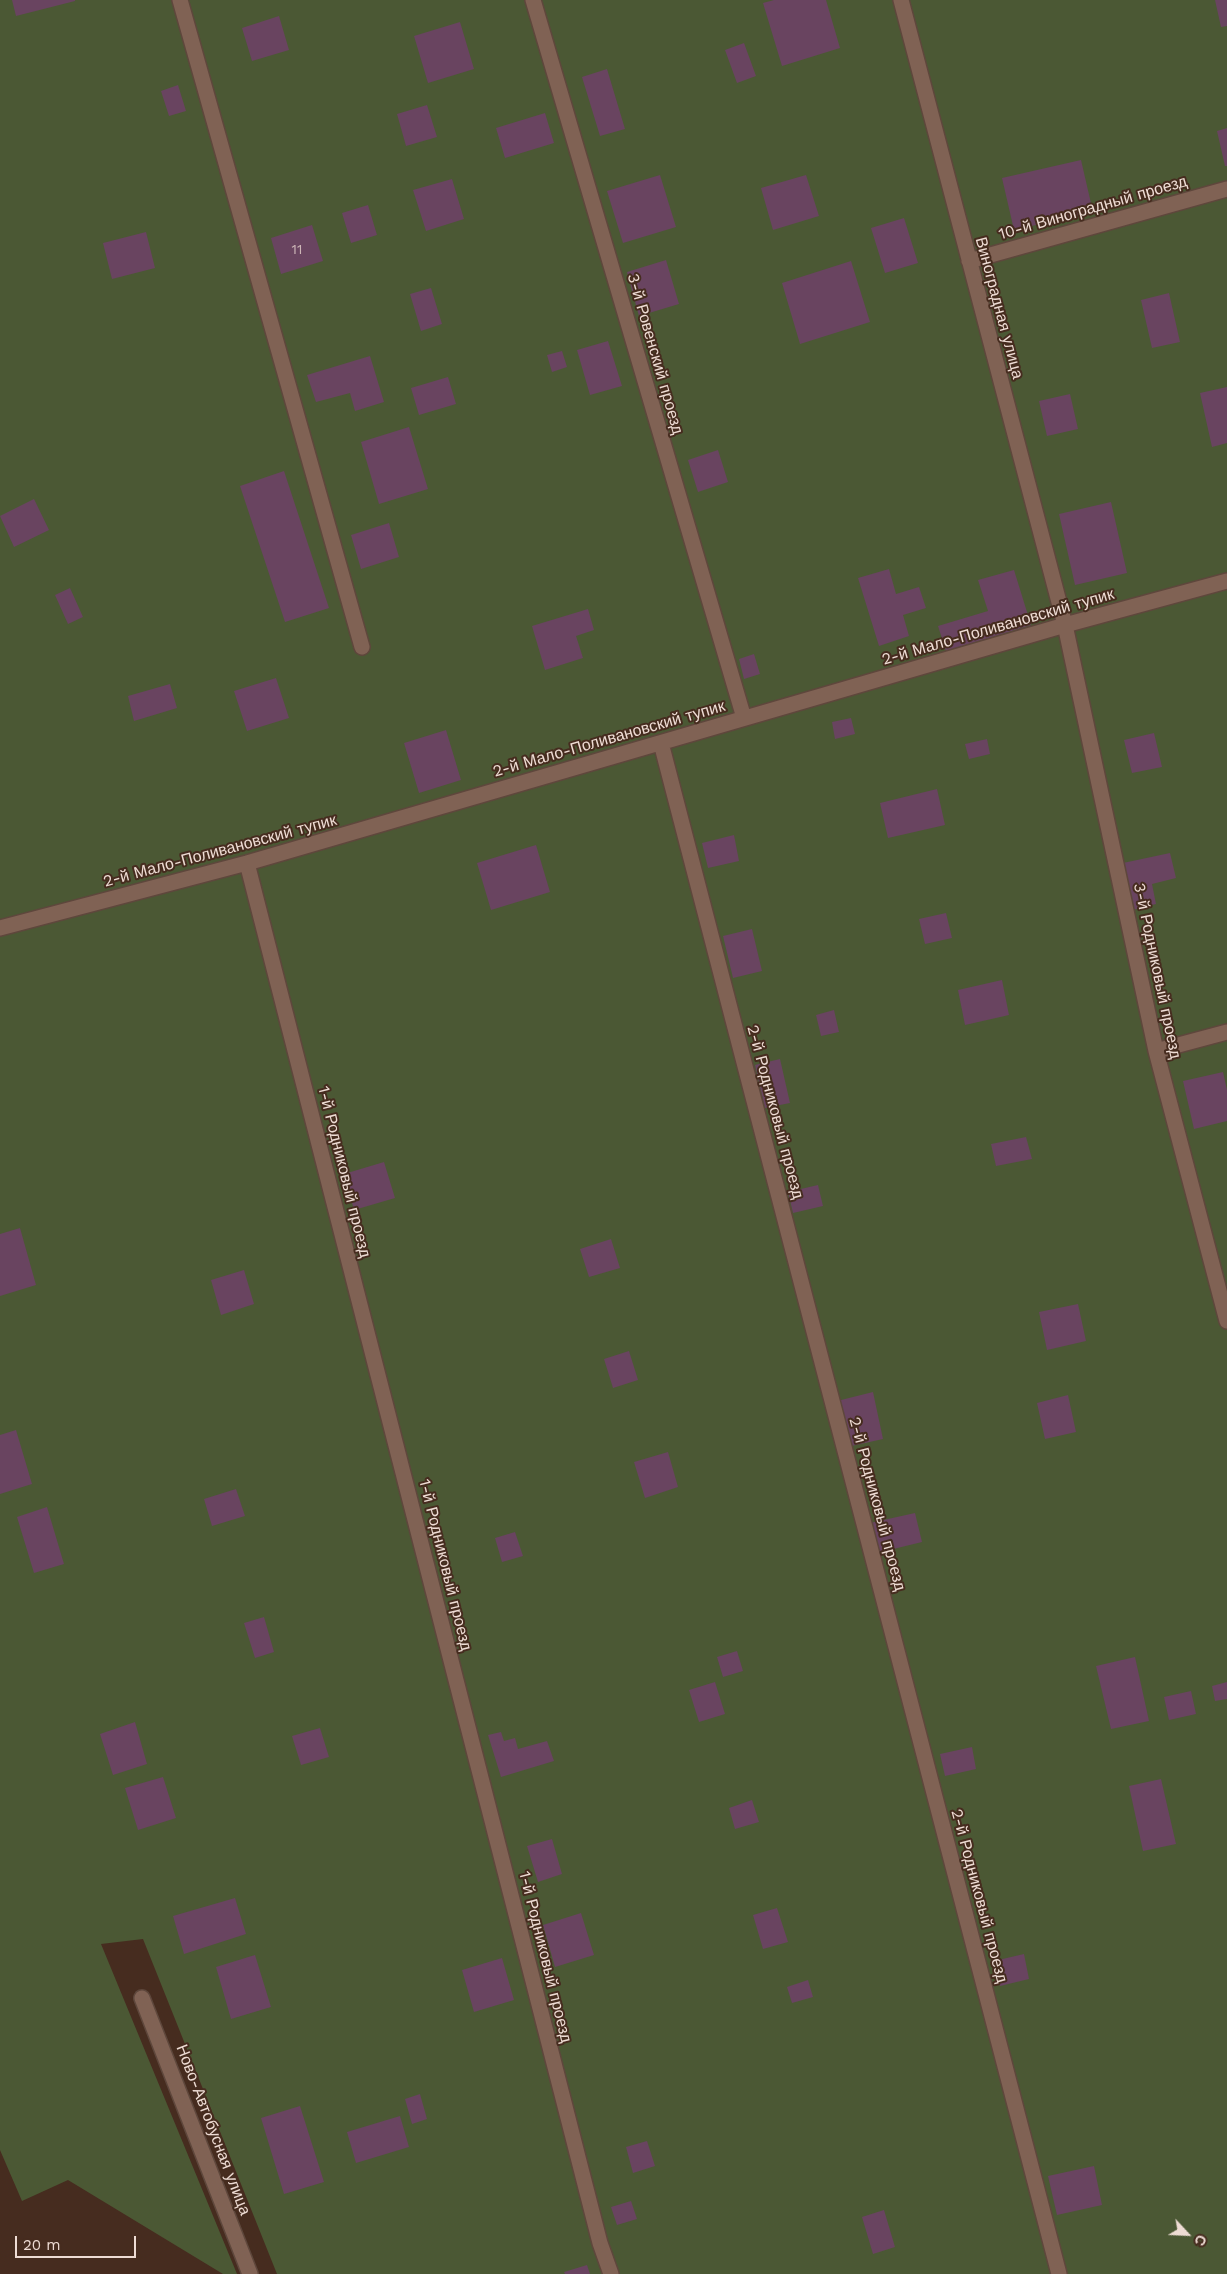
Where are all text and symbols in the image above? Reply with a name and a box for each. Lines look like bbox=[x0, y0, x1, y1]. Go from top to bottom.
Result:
street label: 10-й Виноградный проезд bbox=[997, 172, 1189, 244]
street label: Виноградная улица bbox=[971, 235, 1027, 381]
house number: 11 bbox=[292, 242, 302, 258]
street label: 3-й Ровенский проезд bbox=[623, 271, 687, 437]
street label: 2-й Мало-Поливановский тупик bbox=[880, 585, 1116, 669]
street label: 2-й Мало-Поливановский тупик bbox=[491, 697, 727, 781]
street label: 2-й Мало-Поливановский тупик bbox=[101, 811, 339, 891]
street label: 3-й Родниковый проезд bbox=[1129, 881, 1185, 1061]
street label: 2-й Родниковый проезд bbox=[743, 1023, 807, 1201]
street label: 1-й Родниковый проезд bbox=[313, 1084, 375, 1260]
street label: 2-й Родниковый проезд bbox=[845, 1415, 909, 1593]
street label: 1-й Родниковый проезд bbox=[414, 1477, 476, 1653]
street label: 2-й Родниковый проезд bbox=[947, 1807, 1011, 1985]
street label: 1-й Родниковый проезд bbox=[514, 1869, 576, 2045]
street label: Ново-Автобусная улица bbox=[172, 2042, 254, 2218]
north arrow bbox=[1162, 2209, 1212, 2259]
scale bar bbox=[18, 2226, 139, 2258]
text: С bbox=[1191, 2232, 1210, 2248]
text: 20 m bbox=[23, 2236, 61, 2254]

